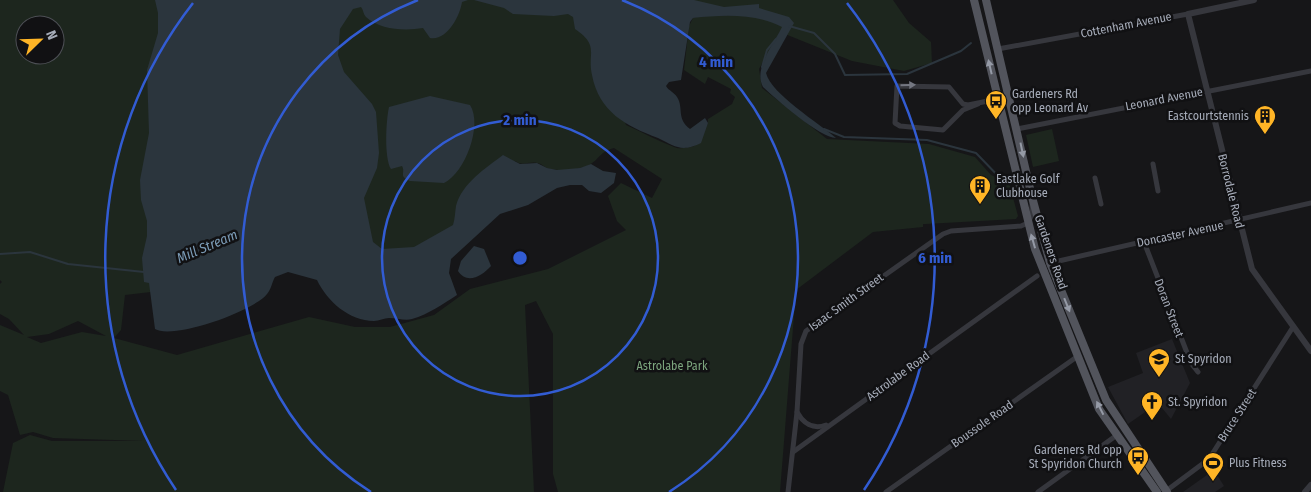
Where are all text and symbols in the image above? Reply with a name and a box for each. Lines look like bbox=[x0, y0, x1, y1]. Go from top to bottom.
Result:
street label: Cottenham Avenue bbox=[1079, 9, 1173, 41]
north arrow bbox=[15, 15, 65, 65]
text: N bbox=[42, 28, 61, 42]
text: 4 min bbox=[699, 53, 733, 71]
one-way arrow bbox=[986, 59, 994, 74]
one-way arrow bbox=[900, 81, 916, 89]
street label: Leonard Avenue bbox=[1124, 85, 1204, 113]
place label: Gardeners Rd opp Leonard Av bbox=[1012, 87, 1089, 115]
bus stop icon: Gardeners Rd opp Leonard Av bbox=[984, 89, 1008, 120]
building icon: Eastcourtstennis bbox=[1253, 104, 1277, 135]
place label: Eastcourtstennis bbox=[1168, 109, 1249, 123]
text: 2 min bbox=[502, 111, 537, 129]
one-way arrow bbox=[1018, 142, 1026, 158]
street label: Borrodale Road bbox=[1215, 152, 1247, 230]
place label: Eastlake Golf Clubhouse bbox=[996, 172, 1061, 200]
building icon: Eastlake Golf Clubhouse bbox=[968, 174, 992, 205]
street label: Gardeners Road bbox=[1032, 213, 1070, 291]
street label: Doncaster Avenue bbox=[1135, 218, 1225, 250]
water label: Mill Stream bbox=[174, 226, 240, 267]
one-way arrow bbox=[1029, 234, 1037, 249]
centre of rings bbox=[511, 249, 529, 267]
text: 6 min bbox=[918, 249, 952, 267]
street label: Isaac Smith Street bbox=[806, 270, 886, 334]
street label: Doran Street bbox=[1151, 277, 1187, 339]
one-way arrow bbox=[1063, 298, 1071, 312]
school or university icon: St Spyridon bbox=[1147, 347, 1171, 378]
street label: Astrolabe Road bbox=[864, 348, 932, 404]
place label: St Spyridon bbox=[1175, 352, 1232, 366]
park label: Astrolabe Park bbox=[637, 359, 708, 373]
street label: Bruce Street bbox=[1215, 386, 1259, 444]
church icon: St. Spyridon bbox=[1140, 390, 1164, 421]
place label: St. Spyridon bbox=[1168, 395, 1227, 409]
street label: Boussole Road bbox=[948, 398, 1016, 450]
one-way arrow bbox=[1096, 401, 1104, 416]
place label: Gardeners Rd opp St Spyridon Church bbox=[1029, 443, 1122, 471]
bus stop icon: Gardeners Rd opp St Spyridon Church bbox=[1126, 445, 1150, 476]
sports icon: Plus Fitness bbox=[1201, 451, 1225, 482]
place label: Plus Fitness bbox=[1229, 456, 1287, 470]

